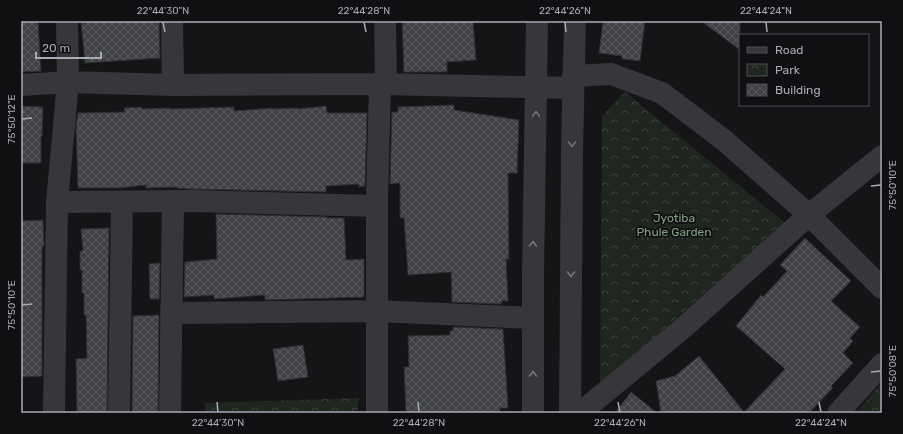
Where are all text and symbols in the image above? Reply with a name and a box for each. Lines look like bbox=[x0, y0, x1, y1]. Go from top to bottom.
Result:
text: 22°44'30"N bbox=[137, 5, 189, 17]
text: 22°44'28"N bbox=[338, 5, 390, 17]
text: 22°44'26"N bbox=[539, 5, 591, 17]
text: 22°44'24"N bbox=[740, 5, 792, 17]
scale bar bbox=[36, 34, 101, 60]
legend bbox=[739, 34, 869, 106]
text: 20 m bbox=[42, 41, 70, 55]
text: Road bbox=[775, 43, 803, 57]
text: Park bbox=[775, 63, 801, 77]
text: Building bbox=[775, 83, 821, 97]
text: 75°50'12"E bbox=[6, 94, 18, 144]
one-way arrow bbox=[532, 111, 540, 117]
one-way arrow bbox=[568, 141, 576, 147]
text: 75°50'10"E bbox=[887, 160, 899, 210]
park label: Jyotiba Phule Garden bbox=[636, 211, 712, 239]
one-way arrow bbox=[529, 241, 537, 247]
one-way arrow bbox=[567, 271, 575, 277]
text: 75°50'10"E bbox=[6, 280, 18, 330]
text: 75°50'08"E bbox=[887, 345, 899, 397]
one-way arrow bbox=[529, 371, 537, 377]
text: 22°44'30"N bbox=[192, 417, 244, 429]
text: 22°44'28"N bbox=[393, 417, 445, 429]
text: 22°44'26"N bbox=[594, 417, 646, 429]
text: 22°44'24"N bbox=[795, 417, 847, 429]

